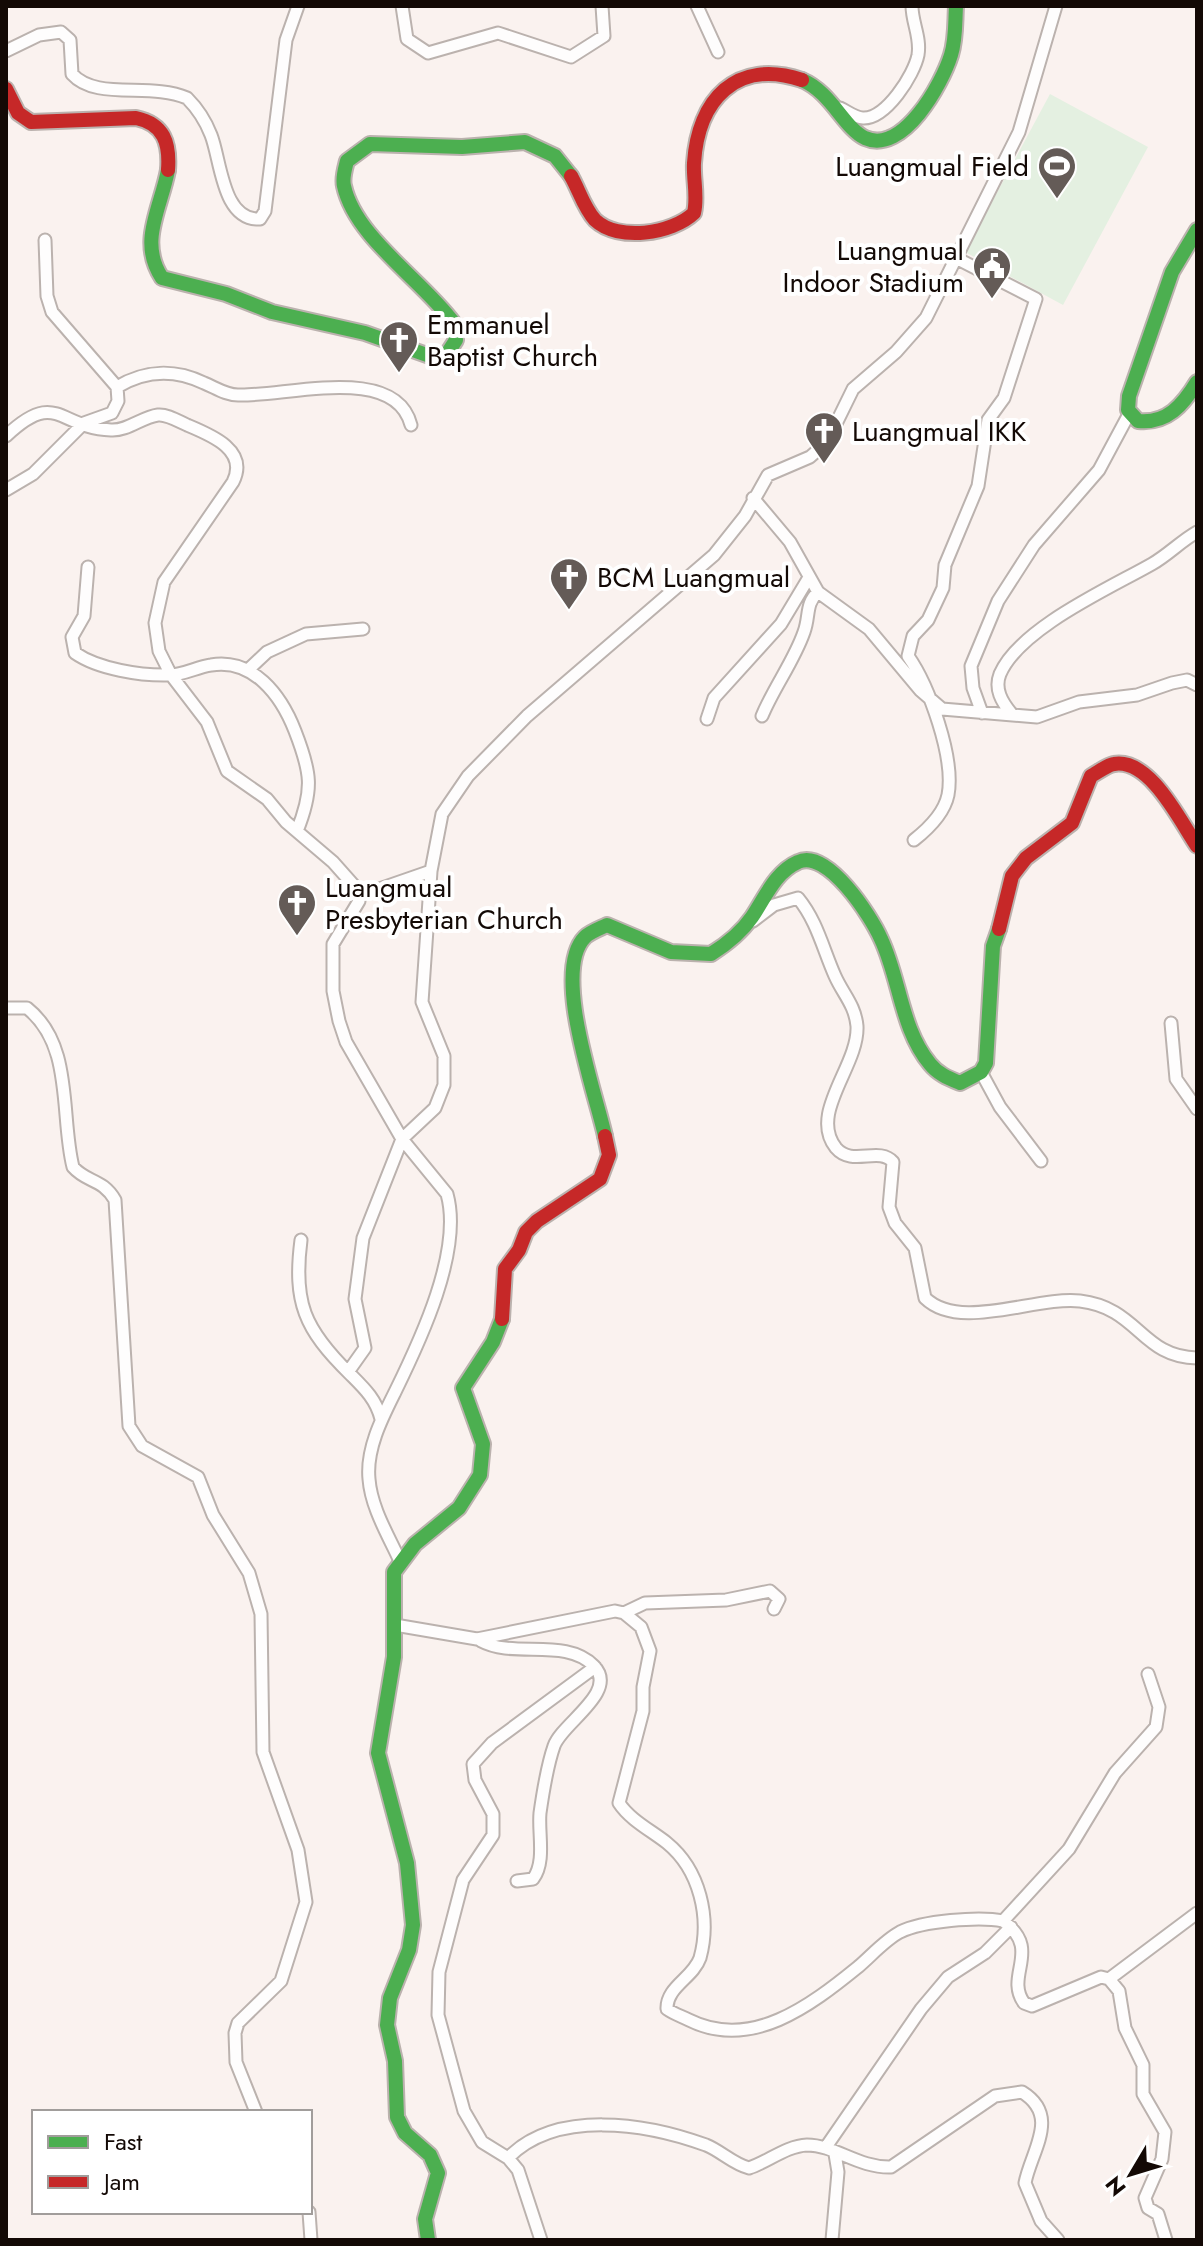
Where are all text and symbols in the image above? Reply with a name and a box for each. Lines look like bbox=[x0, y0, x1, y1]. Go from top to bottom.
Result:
sports icon: Luangmual Field bbox=[1036, 145, 1078, 200]
place label: Luangmual Field bbox=[835, 146, 1029, 187]
place label: Luangmual Indoor Stadium bbox=[783, 230, 964, 303]
public building icon: Luangmual Indoor Stadium bbox=[971, 245, 1013, 300]
place label: Emmanuel Baptist Church bbox=[427, 304, 598, 377]
church icon: Emmanuel Baptist Church bbox=[378, 319, 420, 374]
church icon: Luangmual IKK bbox=[803, 410, 845, 465]
place label: Luangmual IKK bbox=[852, 411, 1026, 452]
church icon: BCM Luangmual bbox=[548, 556, 590, 611]
place label: BCM Luangmual bbox=[597, 557, 790, 598]
place label: Luangmual Presbyterian Church bbox=[325, 867, 563, 940]
church icon: Luangmual Presbyterian Church bbox=[276, 882, 318, 937]
legend bbox=[32, 2110, 312, 2214]
text: Fast bbox=[104, 2124, 142, 2159]
north arrow bbox=[1091, 2134, 1171, 2214]
text: Jam bbox=[101, 2164, 140, 2199]
text: N bbox=[1097, 2170, 1133, 2203]

